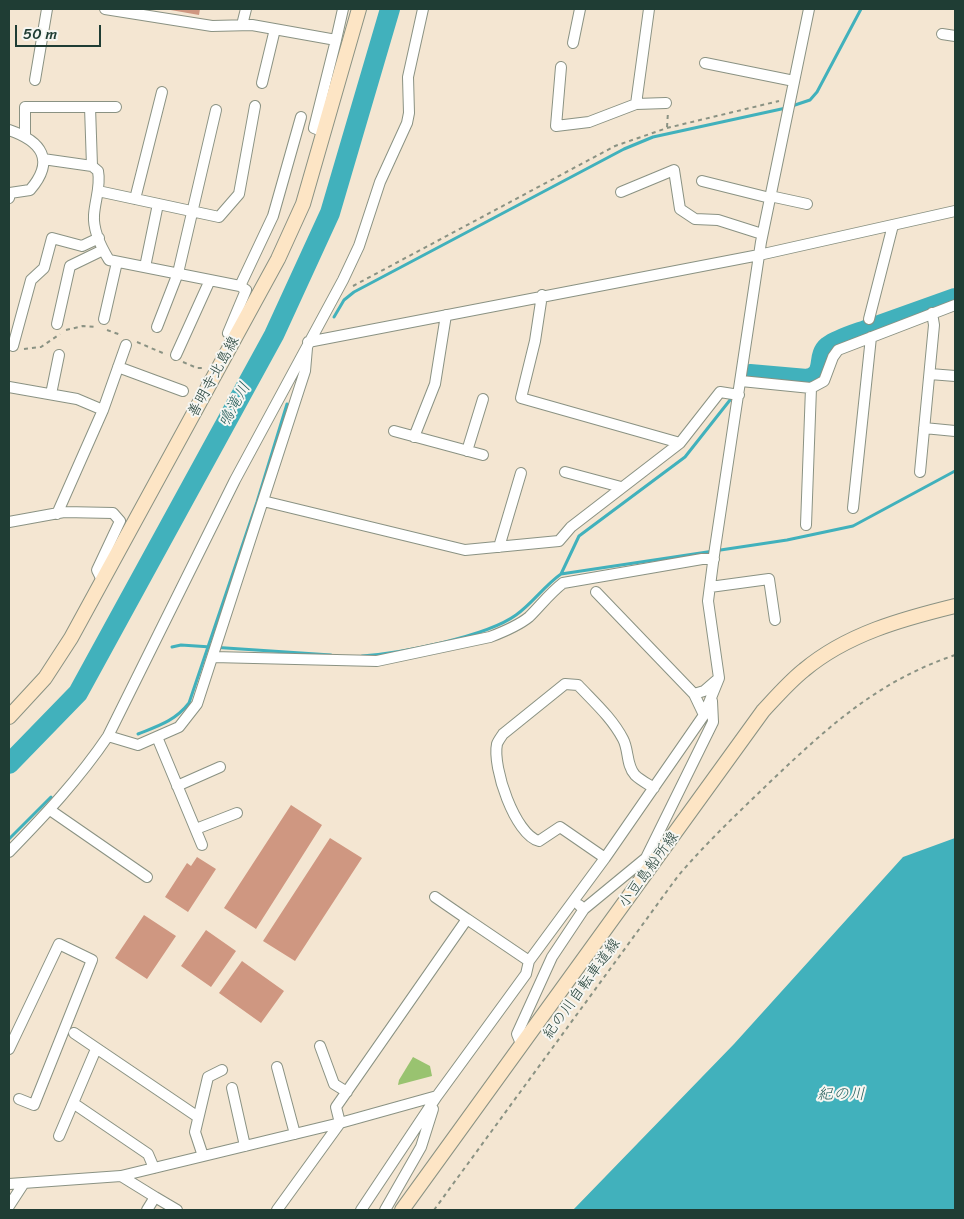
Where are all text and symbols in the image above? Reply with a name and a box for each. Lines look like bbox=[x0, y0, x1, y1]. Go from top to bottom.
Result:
scale bar bbox=[18, 15, 104, 47]
text: 50 m bbox=[23, 21, 57, 47]
street label: 善明寺北島線 bbox=[184, 333, 244, 421]
water label: 鳴滝川 bbox=[215, 379, 255, 431]
street label: 小豆島船所線 bbox=[615, 828, 683, 912]
street label: 紀の川自転車道線 bbox=[539, 935, 625, 1043]
water label: 紀の川 bbox=[817, 1085, 865, 1105]

